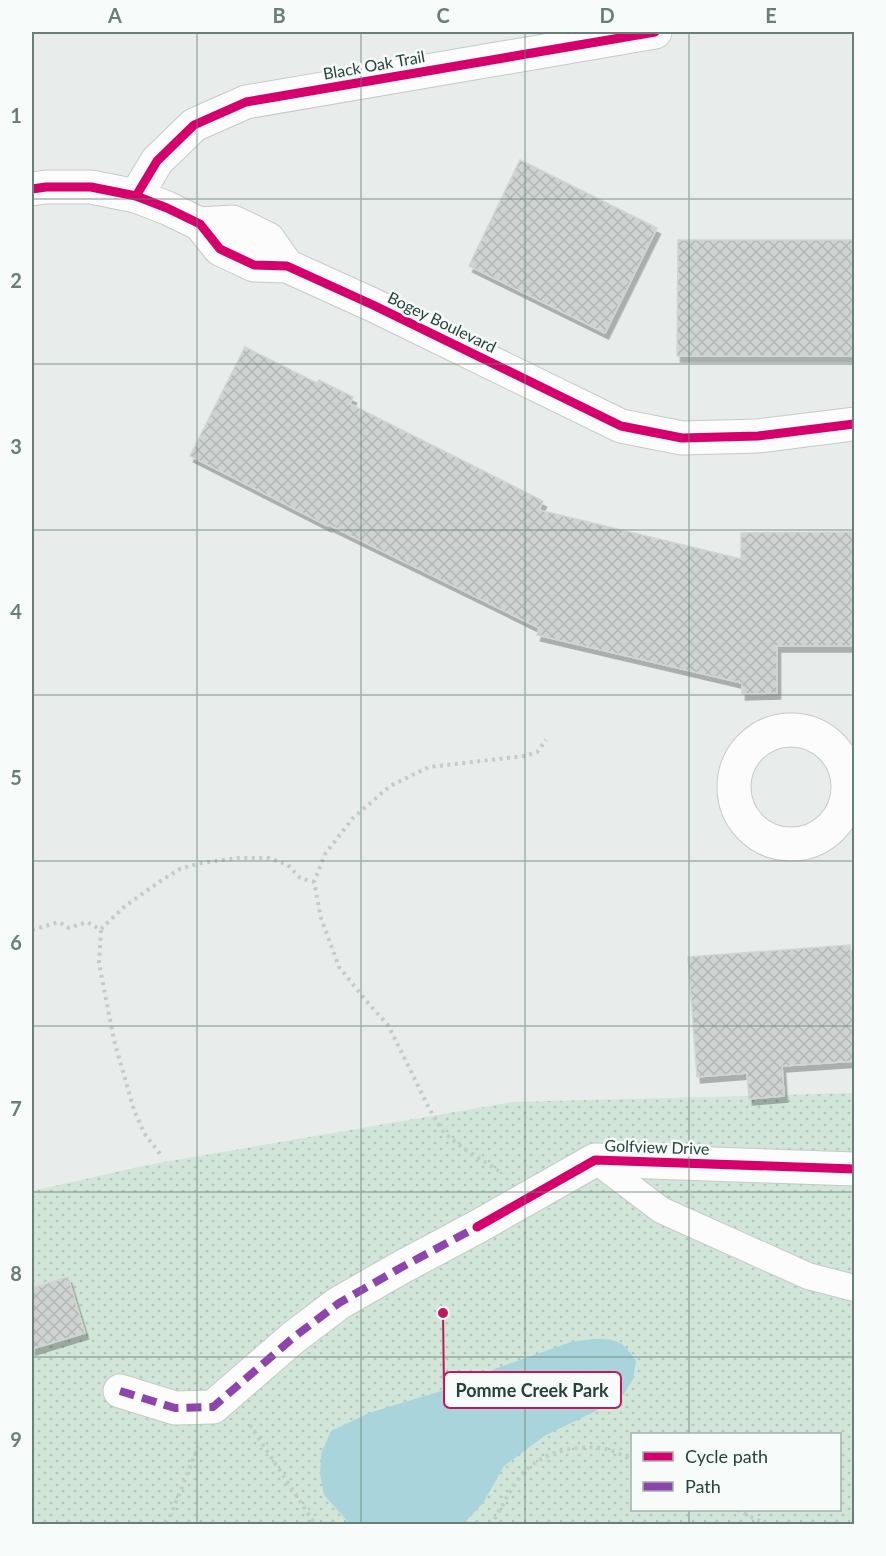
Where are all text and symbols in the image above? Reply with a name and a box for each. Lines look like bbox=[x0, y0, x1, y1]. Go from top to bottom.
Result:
text: A bbox=[107, 3, 122, 27]
text: B bbox=[272, 3, 286, 27]
text: C bbox=[436, 3, 450, 27]
text: D bbox=[599, 3, 615, 27]
text: E bbox=[765, 3, 777, 27]
street label: Black Oak Trail bbox=[322, 46, 426, 83]
text: 1 bbox=[10, 103, 22, 127]
text: 2 bbox=[10, 268, 22, 292]
street label: Bogey Boulevard bbox=[385, 287, 500, 356]
text: 3 bbox=[10, 434, 22, 458]
text: 4 bbox=[10, 599, 22, 623]
text: 5 bbox=[10, 765, 22, 789]
text: 6 bbox=[10, 930, 22, 954]
text: 7 bbox=[10, 1096, 22, 1120]
street label: Golfview Drive bbox=[604, 1135, 710, 1158]
text: 8 bbox=[10, 1261, 22, 1285]
callout: Pomme Creek Park bbox=[444, 1372, 621, 1408]
text: Pomme Creek Park bbox=[455, 1379, 609, 1401]
text: 9 bbox=[10, 1427, 22, 1451]
legend bbox=[631, 1433, 841, 1511]
text: Cycle path bbox=[685, 1445, 768, 1467]
text: Path bbox=[685, 1475, 721, 1497]

